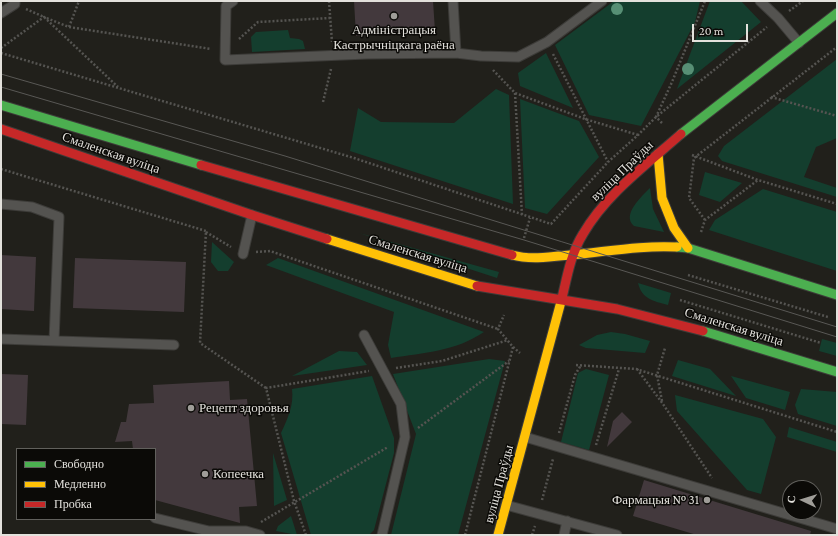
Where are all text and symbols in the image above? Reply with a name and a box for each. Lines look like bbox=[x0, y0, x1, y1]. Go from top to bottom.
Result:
marker: Адміністрацыя Кастрычніцкага раёна bbox=[389, 11, 399, 21]
scale bar bbox=[694, 16, 750, 42]
place label: Адміністрацыя Кастрычніцкага раёна bbox=[333, 22, 455, 53]
text: 20 m bbox=[699, 24, 723, 38]
street label: Смаленская вуліца bbox=[60, 129, 162, 177]
street label: вуліца Праўды bbox=[588, 137, 656, 205]
street label: Смаленская вуліца bbox=[367, 232, 469, 276]
street label: Смаленская вуліца bbox=[683, 305, 785, 349]
place label: Рецепт здоровья bbox=[199, 400, 289, 416]
marker: Рецепт здоровья bbox=[186, 403, 196, 413]
street label: вуліца Праўды bbox=[481, 443, 517, 525]
legend bbox=[16, 448, 156, 520]
text: Свободно bbox=[54, 457, 104, 471]
place label: Копеечка bbox=[213, 466, 264, 482]
marker: Копеечка bbox=[200, 469, 210, 479]
text: Медленно bbox=[54, 477, 106, 491]
north arrow bbox=[782, 480, 822, 520]
place label: Фармацыя № 31 bbox=[612, 492, 699, 508]
marker: Фармацыя № 31 bbox=[702, 495, 712, 505]
text: С bbox=[785, 495, 797, 504]
text: Пробка bbox=[54, 497, 92, 511]

